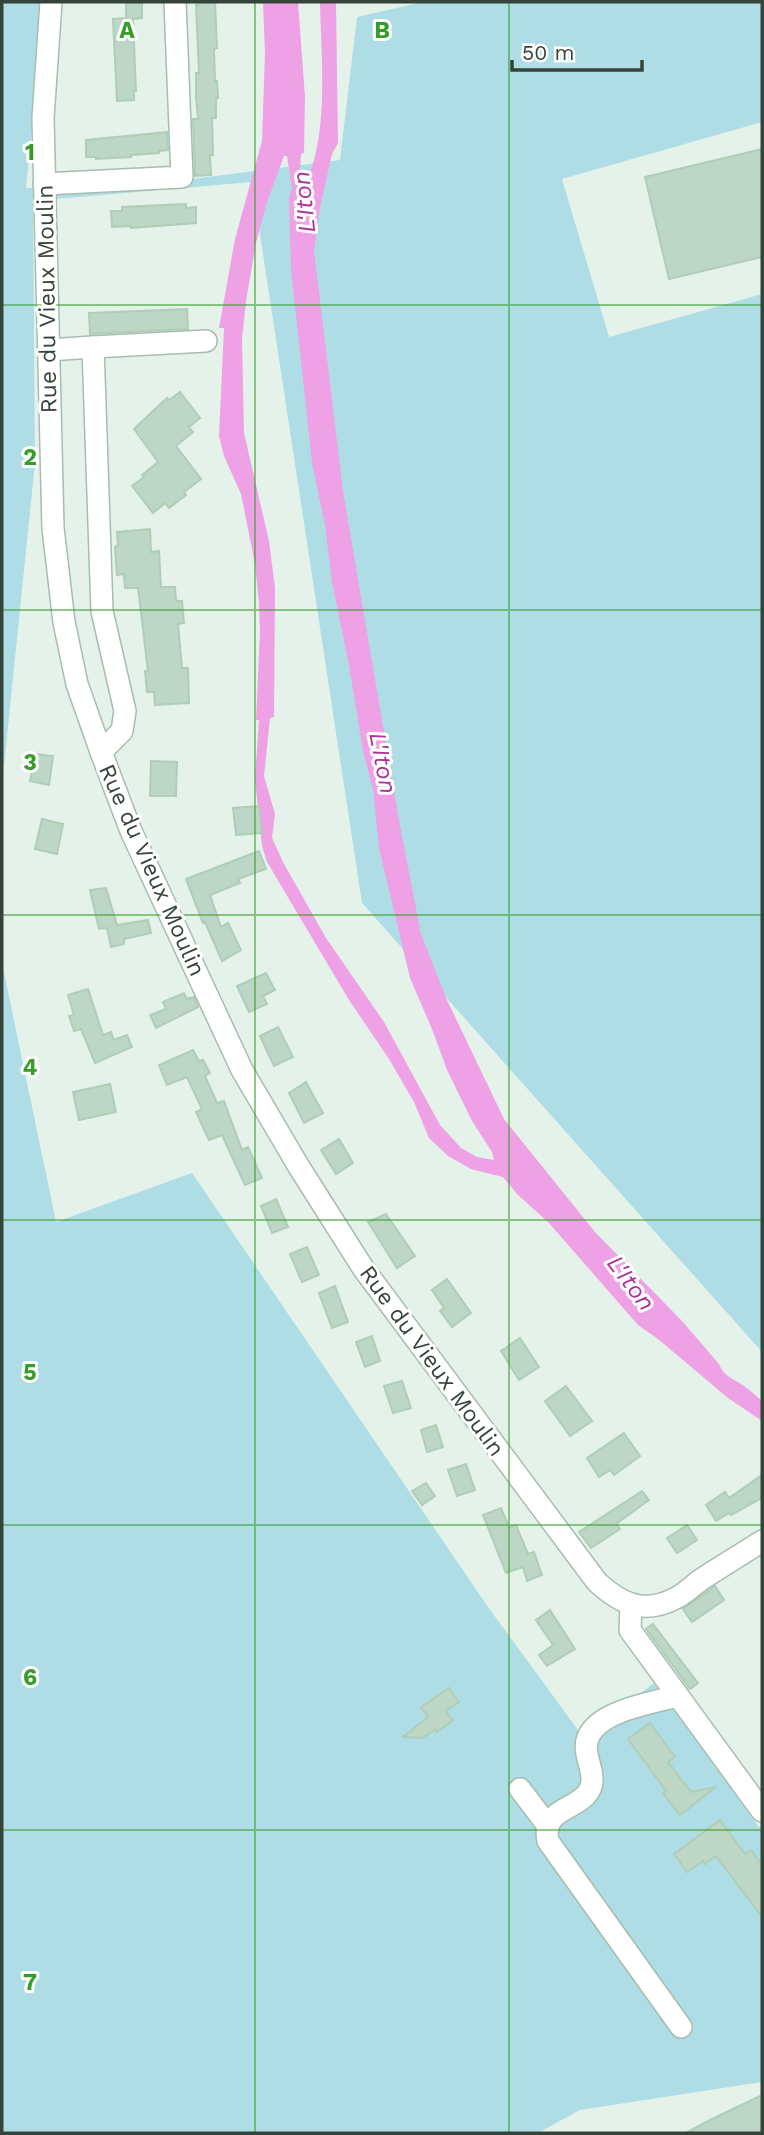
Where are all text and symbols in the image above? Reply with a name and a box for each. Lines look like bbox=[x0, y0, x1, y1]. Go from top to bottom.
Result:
text: A bbox=[119, 17, 135, 44]
text: B bbox=[374, 17, 390, 44]
scale bar bbox=[512, 28, 642, 72]
text: 50 m bbox=[522, 40, 574, 65]
text: 1 bbox=[25, 139, 35, 166]
water label: L'Iton bbox=[287, 170, 321, 234]
street label: Rue du Vieux Moulin bbox=[32, 184, 62, 414]
text: 2 bbox=[23, 444, 37, 471]
water label: L'Iton bbox=[363, 730, 403, 796]
text: 3 bbox=[23, 749, 37, 776]
street label: Rue du Vieux Moulin bbox=[93, 760, 211, 980]
text: 4 bbox=[23, 1054, 38, 1081]
water label: L'Iton bbox=[601, 1250, 661, 1316]
street label: Rue du Vieux Moulin bbox=[354, 1260, 510, 1462]
text: 5 bbox=[23, 1359, 37, 1386]
text: 6 bbox=[23, 1664, 37, 1691]
text: 7 bbox=[23, 1969, 37, 1996]

